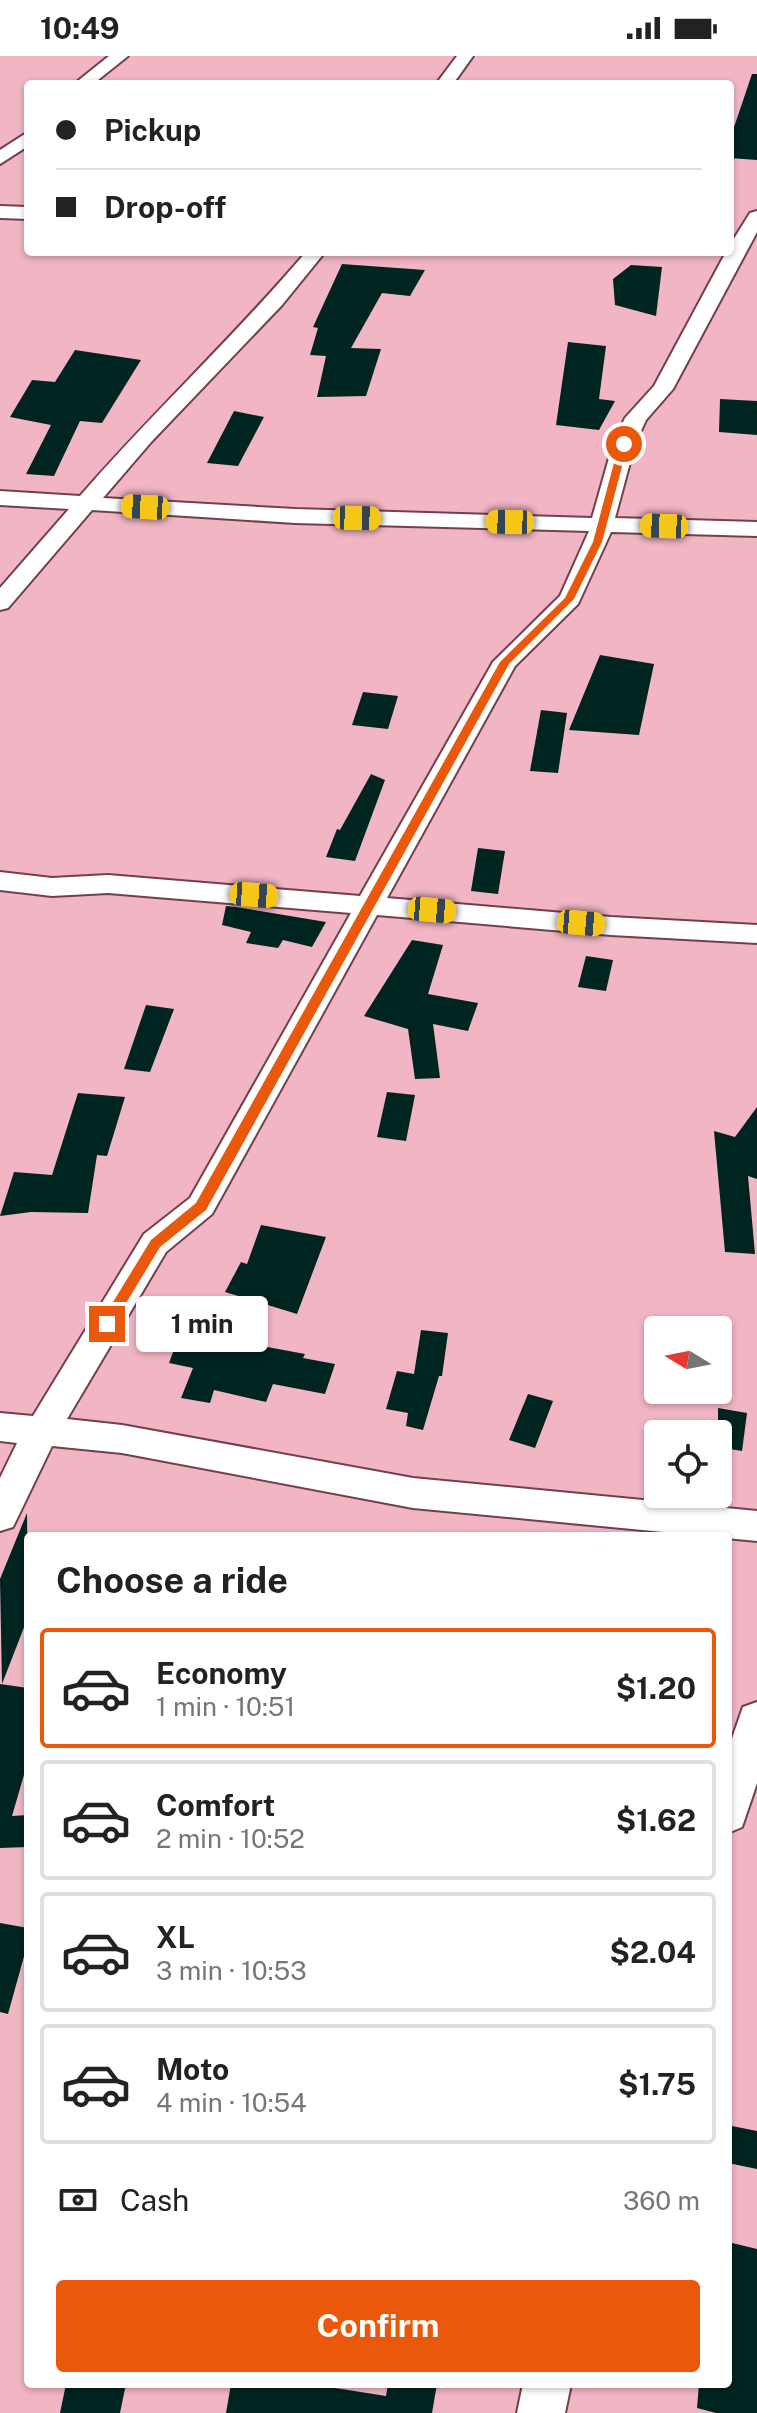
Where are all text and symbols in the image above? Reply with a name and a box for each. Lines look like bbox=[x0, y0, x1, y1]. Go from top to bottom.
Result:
text: 10:49 bbox=[40, 10, 120, 46]
text: Pickup bbox=[104, 112, 201, 148]
text: Drop-off bbox=[104, 189, 226, 225]
route start bbox=[606, 426, 642, 462]
car bbox=[120, 494, 170, 520]
car bbox=[333, 506, 381, 530]
car bbox=[486, 510, 534, 534]
car bbox=[640, 513, 688, 539]
car bbox=[229, 881, 279, 909]
car bbox=[407, 896, 457, 924]
car bbox=[556, 909, 606, 937]
callout: 1 min bbox=[135, 1296, 267, 1352]
route end bbox=[89, 1306, 125, 1342]
text: 1 min bbox=[171, 1308, 233, 1339]
north arrow bbox=[644, 1316, 732, 1404]
map controls bbox=[644, 1316, 732, 1508]
button: locate bbox=[644, 1420, 732, 1508]
text: Choose a ride bbox=[56, 1559, 288, 1601]
icon: car bbox=[60, 1652, 132, 1724]
text: Economy bbox=[156, 1655, 287, 1691]
text: $1.20 bbox=[616, 1670, 696, 1706]
text: 1 min · 10:51 bbox=[156, 1691, 295, 1722]
icon: car bbox=[60, 1784, 132, 1856]
text: Comfort bbox=[156, 1787, 275, 1823]
text: $1.62 bbox=[616, 1802, 696, 1838]
text: 2 min · 10:52 bbox=[156, 1823, 305, 1854]
icon: car bbox=[60, 1916, 132, 1988]
text: XL bbox=[156, 1919, 195, 1955]
text: $2.04 bbox=[610, 1934, 696, 1970]
text: 3 min · 10:53 bbox=[156, 1955, 307, 1986]
icon: car bbox=[60, 2048, 132, 2120]
text: Moto bbox=[156, 2051, 229, 2087]
text: $1.75 bbox=[618, 2066, 696, 2102]
text: 4 min · 10:54 bbox=[156, 2087, 307, 2118]
icon: cash bbox=[56, 2178, 100, 2222]
text: Cash bbox=[120, 2182, 189, 2218]
text: 360 m bbox=[623, 2185, 700, 2216]
button: Confirm bbox=[56, 2280, 700, 2372]

